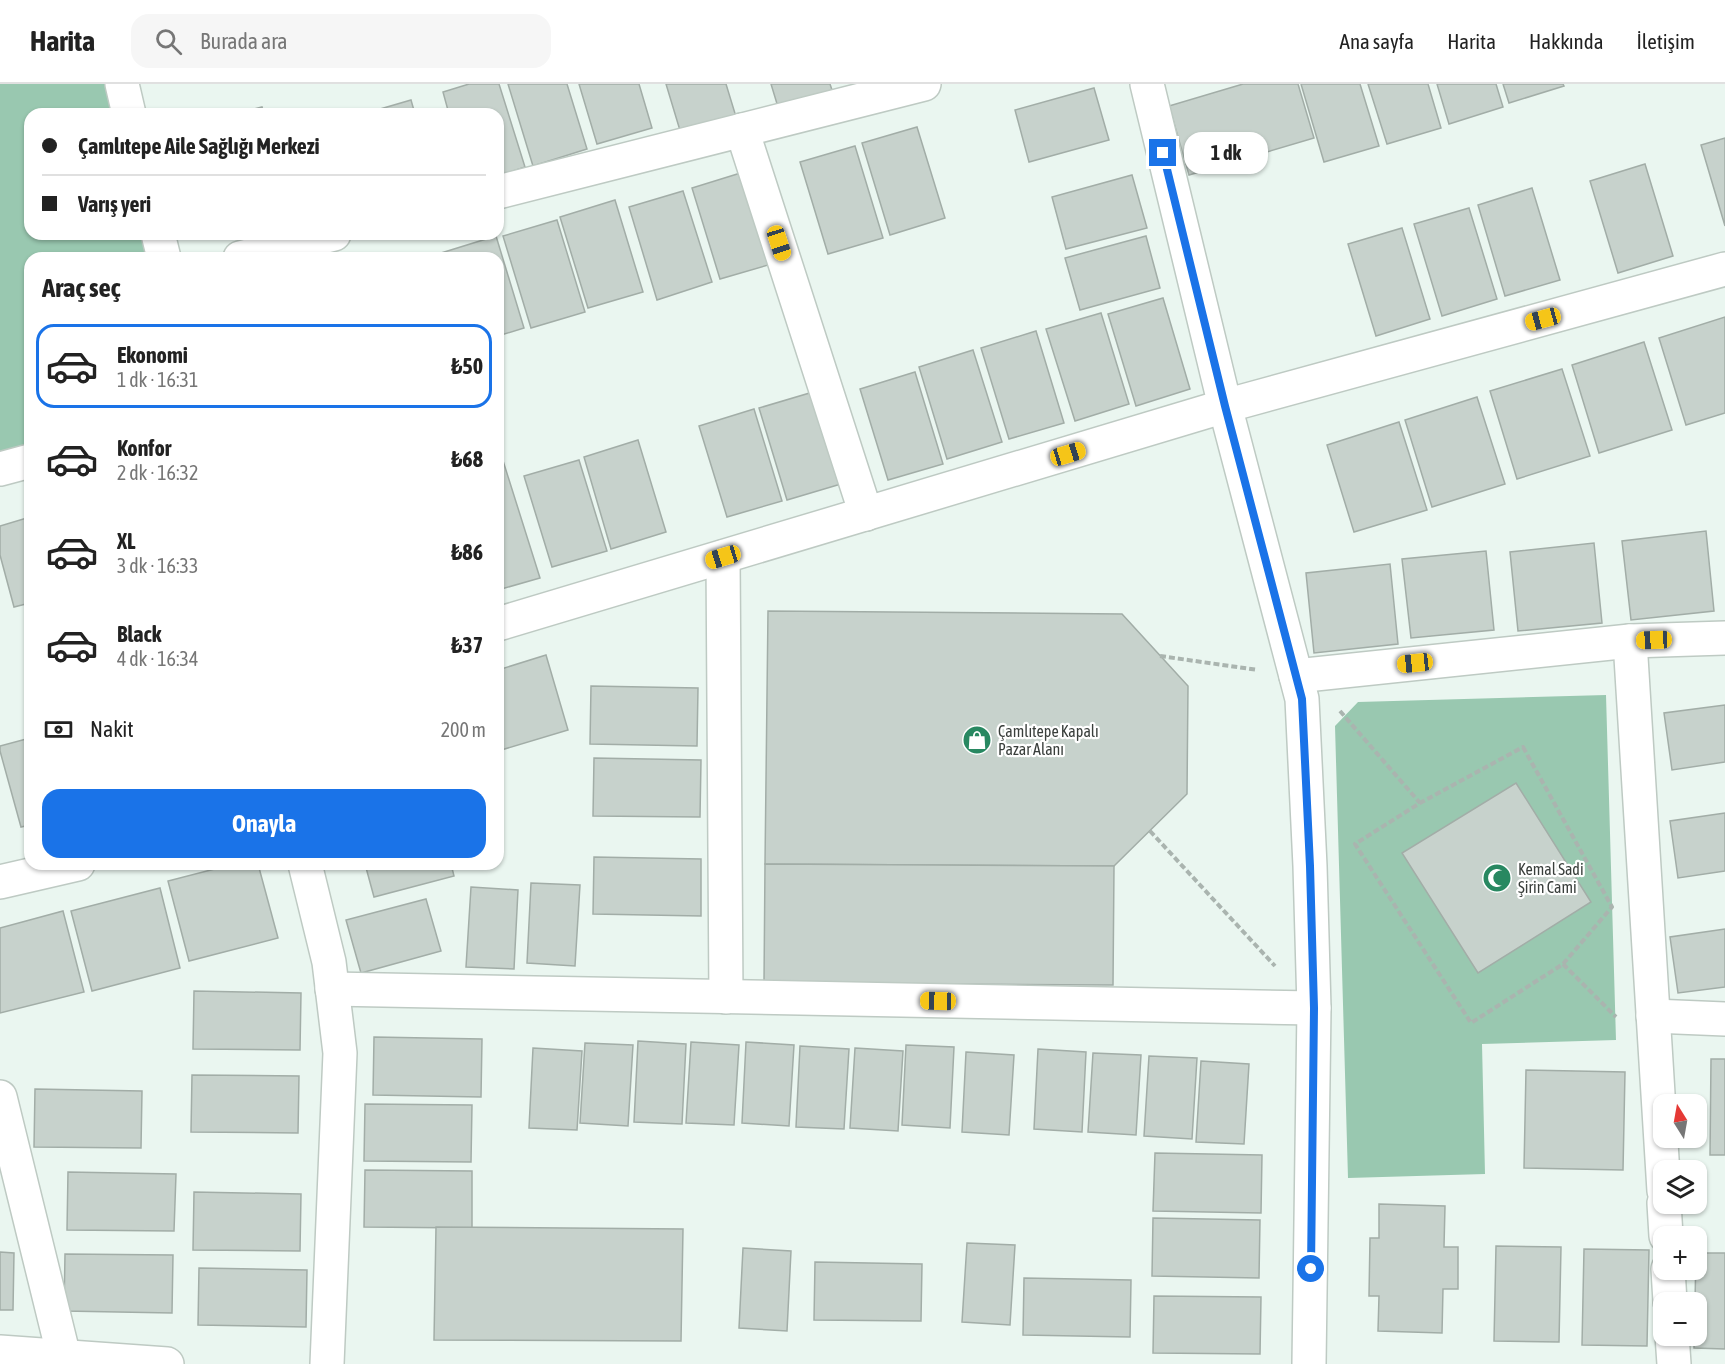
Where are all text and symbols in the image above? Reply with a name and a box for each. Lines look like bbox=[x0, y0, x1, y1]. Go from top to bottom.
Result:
search box bbox=[131, 14, 551, 68]
text: Harita bbox=[30, 25, 95, 57]
icon: search bbox=[152, 25, 185, 58]
text: Burada ara bbox=[200, 28, 288, 54]
text: Ana sayfa bbox=[1340, 29, 1414, 53]
text: Harita bbox=[1447, 29, 1496, 53]
text: Hakkında bbox=[1529, 29, 1604, 53]
text: İletişim bbox=[1637, 29, 1695, 53]
callout: 1 dk bbox=[1184, 132, 1268, 174]
text: Çamlıtepe Aile Sağlığı Merkezi bbox=[78, 133, 320, 159]
route end bbox=[1149, 139, 1176, 166]
text: 1 dk bbox=[1211, 141, 1241, 164]
text: Varış yeri bbox=[78, 191, 151, 217]
car bbox=[765, 223, 793, 263]
text: Araç seç bbox=[42, 272, 121, 303]
car bbox=[1523, 306, 1563, 332]
icon: car bbox=[45, 339, 99, 393]
text: Ekonomi bbox=[117, 342, 188, 368]
text: ₺50 bbox=[451, 353, 483, 379]
text: 1 dk · 16:31 bbox=[117, 368, 198, 391]
icon: car bbox=[45, 432, 99, 486]
text: Konfor bbox=[117, 435, 171, 461]
car bbox=[1048, 440, 1088, 468]
text: ₺68 bbox=[451, 446, 483, 472]
text: 2 dk · 16:32 bbox=[117, 461, 198, 484]
icon: car bbox=[45, 525, 99, 579]
text: XL bbox=[117, 528, 135, 554]
text: ₺86 bbox=[451, 539, 483, 565]
car bbox=[703, 543, 743, 571]
text: 3 dk · 16:33 bbox=[117, 554, 198, 577]
icon: car bbox=[45, 618, 99, 672]
text: Black bbox=[117, 621, 161, 647]
car bbox=[1636, 630, 1672, 650]
text: ₺37 bbox=[451, 632, 483, 658]
text: 4 dk · 16:34 bbox=[117, 647, 198, 670]
car bbox=[1396, 652, 1434, 674]
icon: cash bbox=[42, 713, 75, 746]
text: Nakit bbox=[90, 716, 134, 742]
text: 200 m bbox=[441, 718, 486, 741]
place label: Çamlıtepe Kapalı Pazar Alanı bbox=[998, 722, 1099, 758]
shop icon: Çamlıtepe Kapalı Pazar Alanı bbox=[961, 724, 993, 756]
button: Onayla bbox=[42, 789, 486, 858]
place label: Kemal Sadi Şirin Cami bbox=[1518, 860, 1584, 897]
mosque icon: Kemal Sadi Şirin Cami bbox=[1481, 862, 1513, 894]
car bbox=[920, 992, 956, 1010]
north arrow bbox=[1653, 1094, 1707, 1148]
map controls bbox=[1653, 1094, 1707, 1346]
button: layers bbox=[1653, 1160, 1707, 1214]
button: + bbox=[1653, 1226, 1707, 1280]
route start bbox=[1297, 1255, 1324, 1282]
button: − bbox=[1653, 1292, 1707, 1346]

